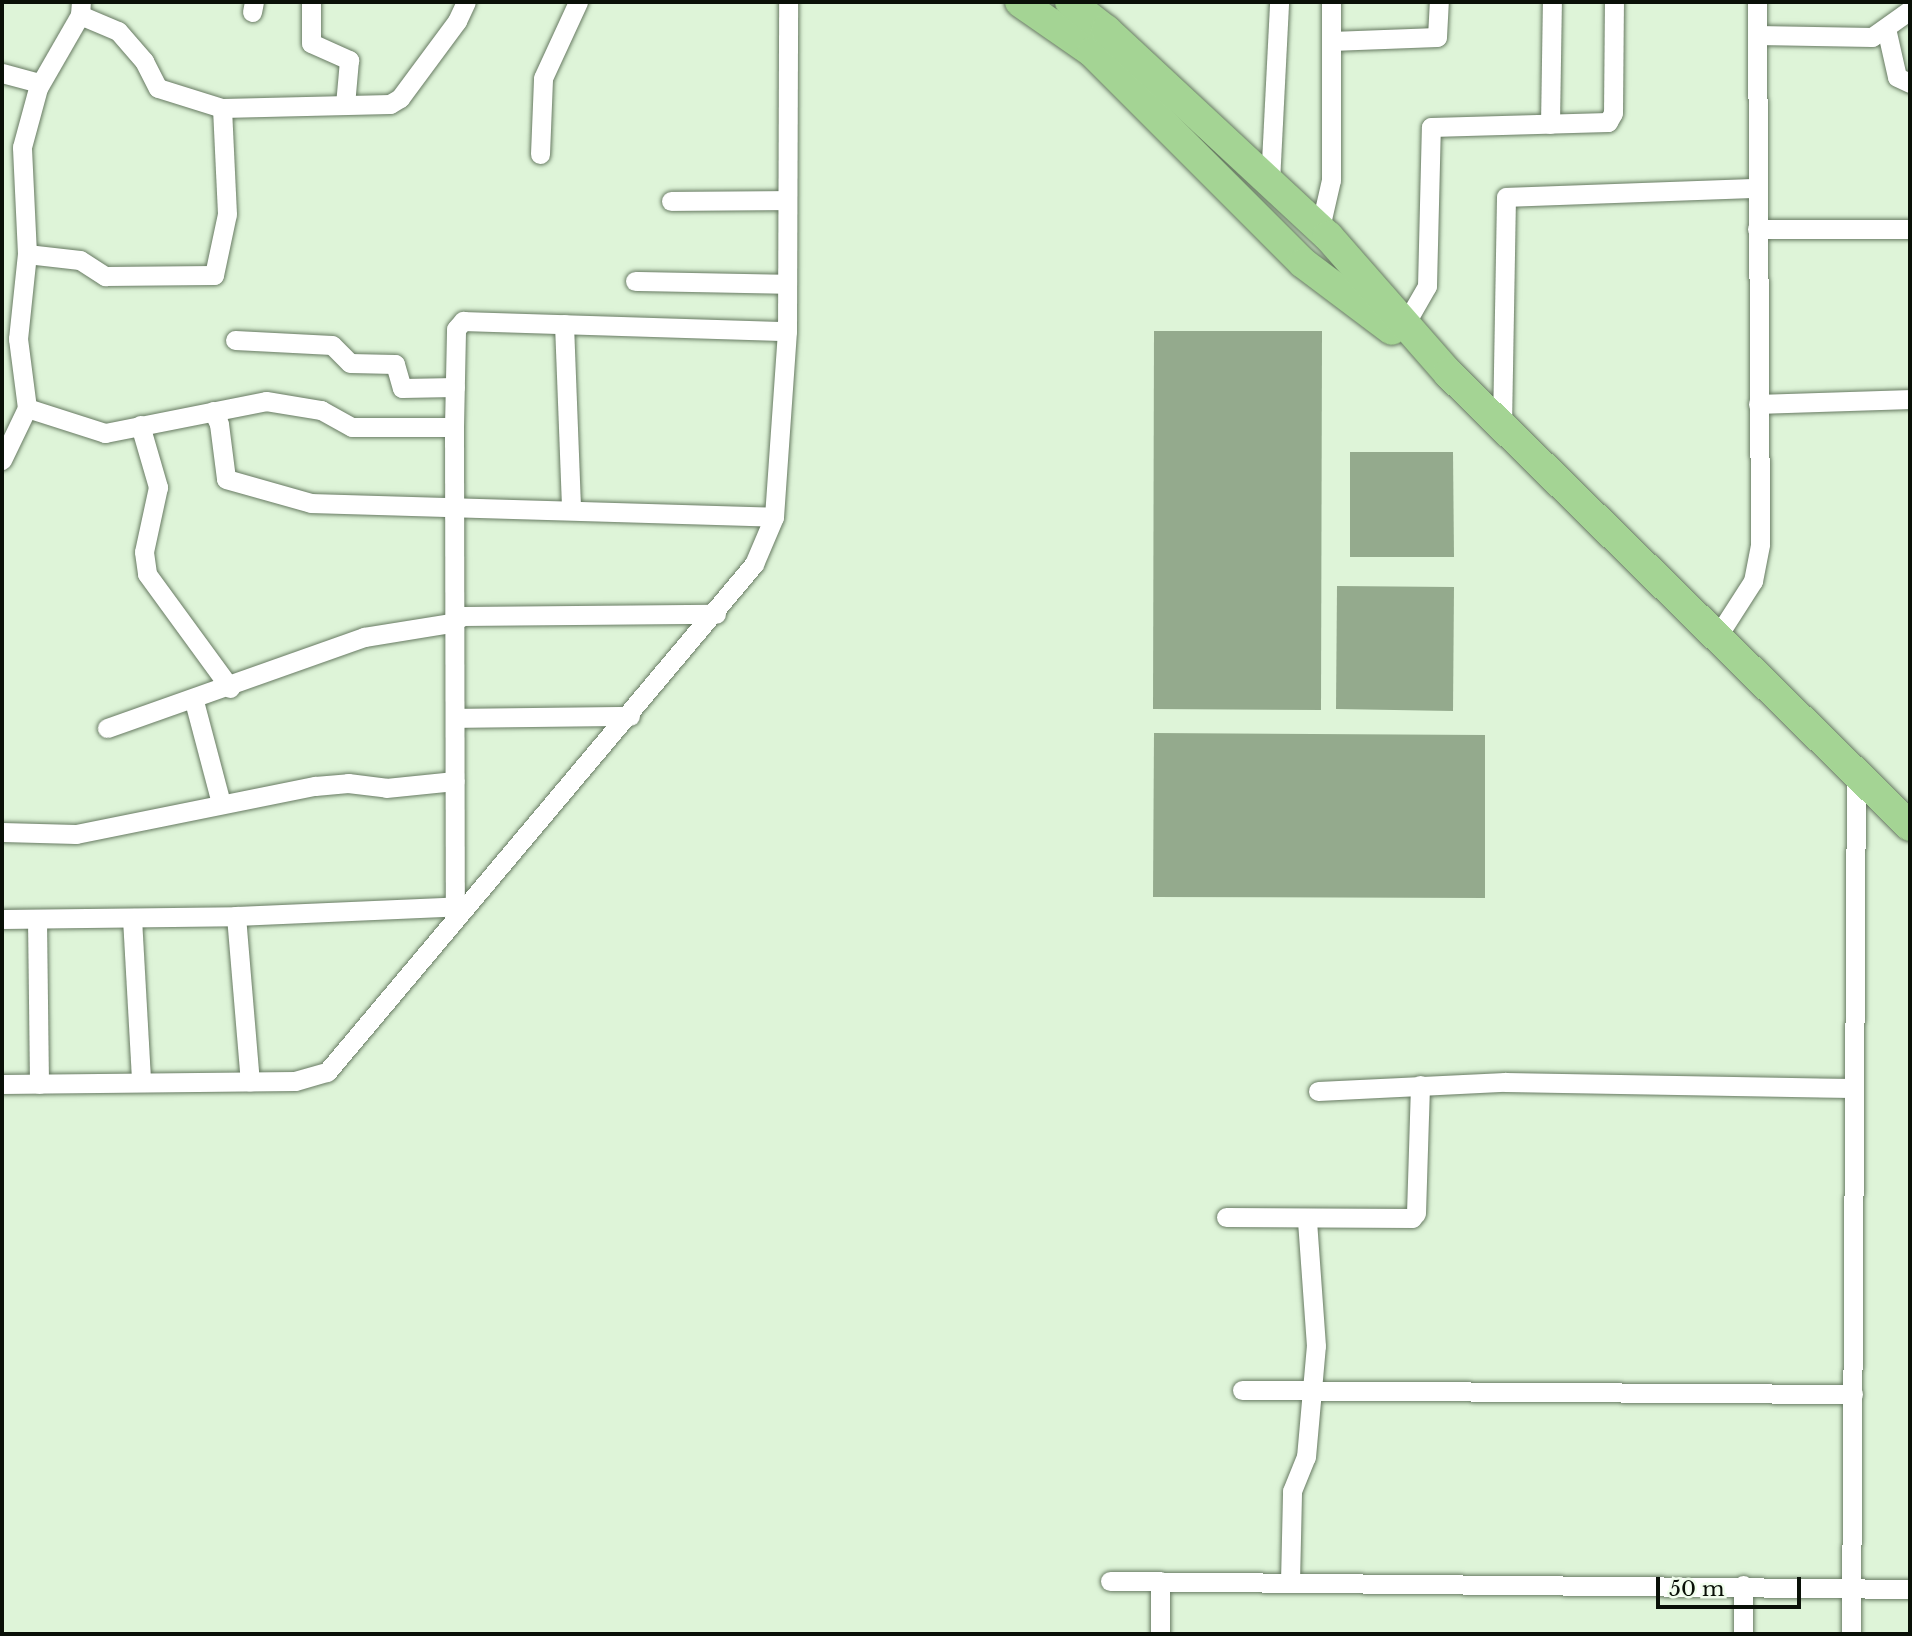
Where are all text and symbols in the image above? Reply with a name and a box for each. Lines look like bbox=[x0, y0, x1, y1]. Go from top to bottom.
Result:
scale bar bbox=[1660, 1562, 1805, 1606]
text: 50 m bbox=[1669, 1576, 1724, 1602]

